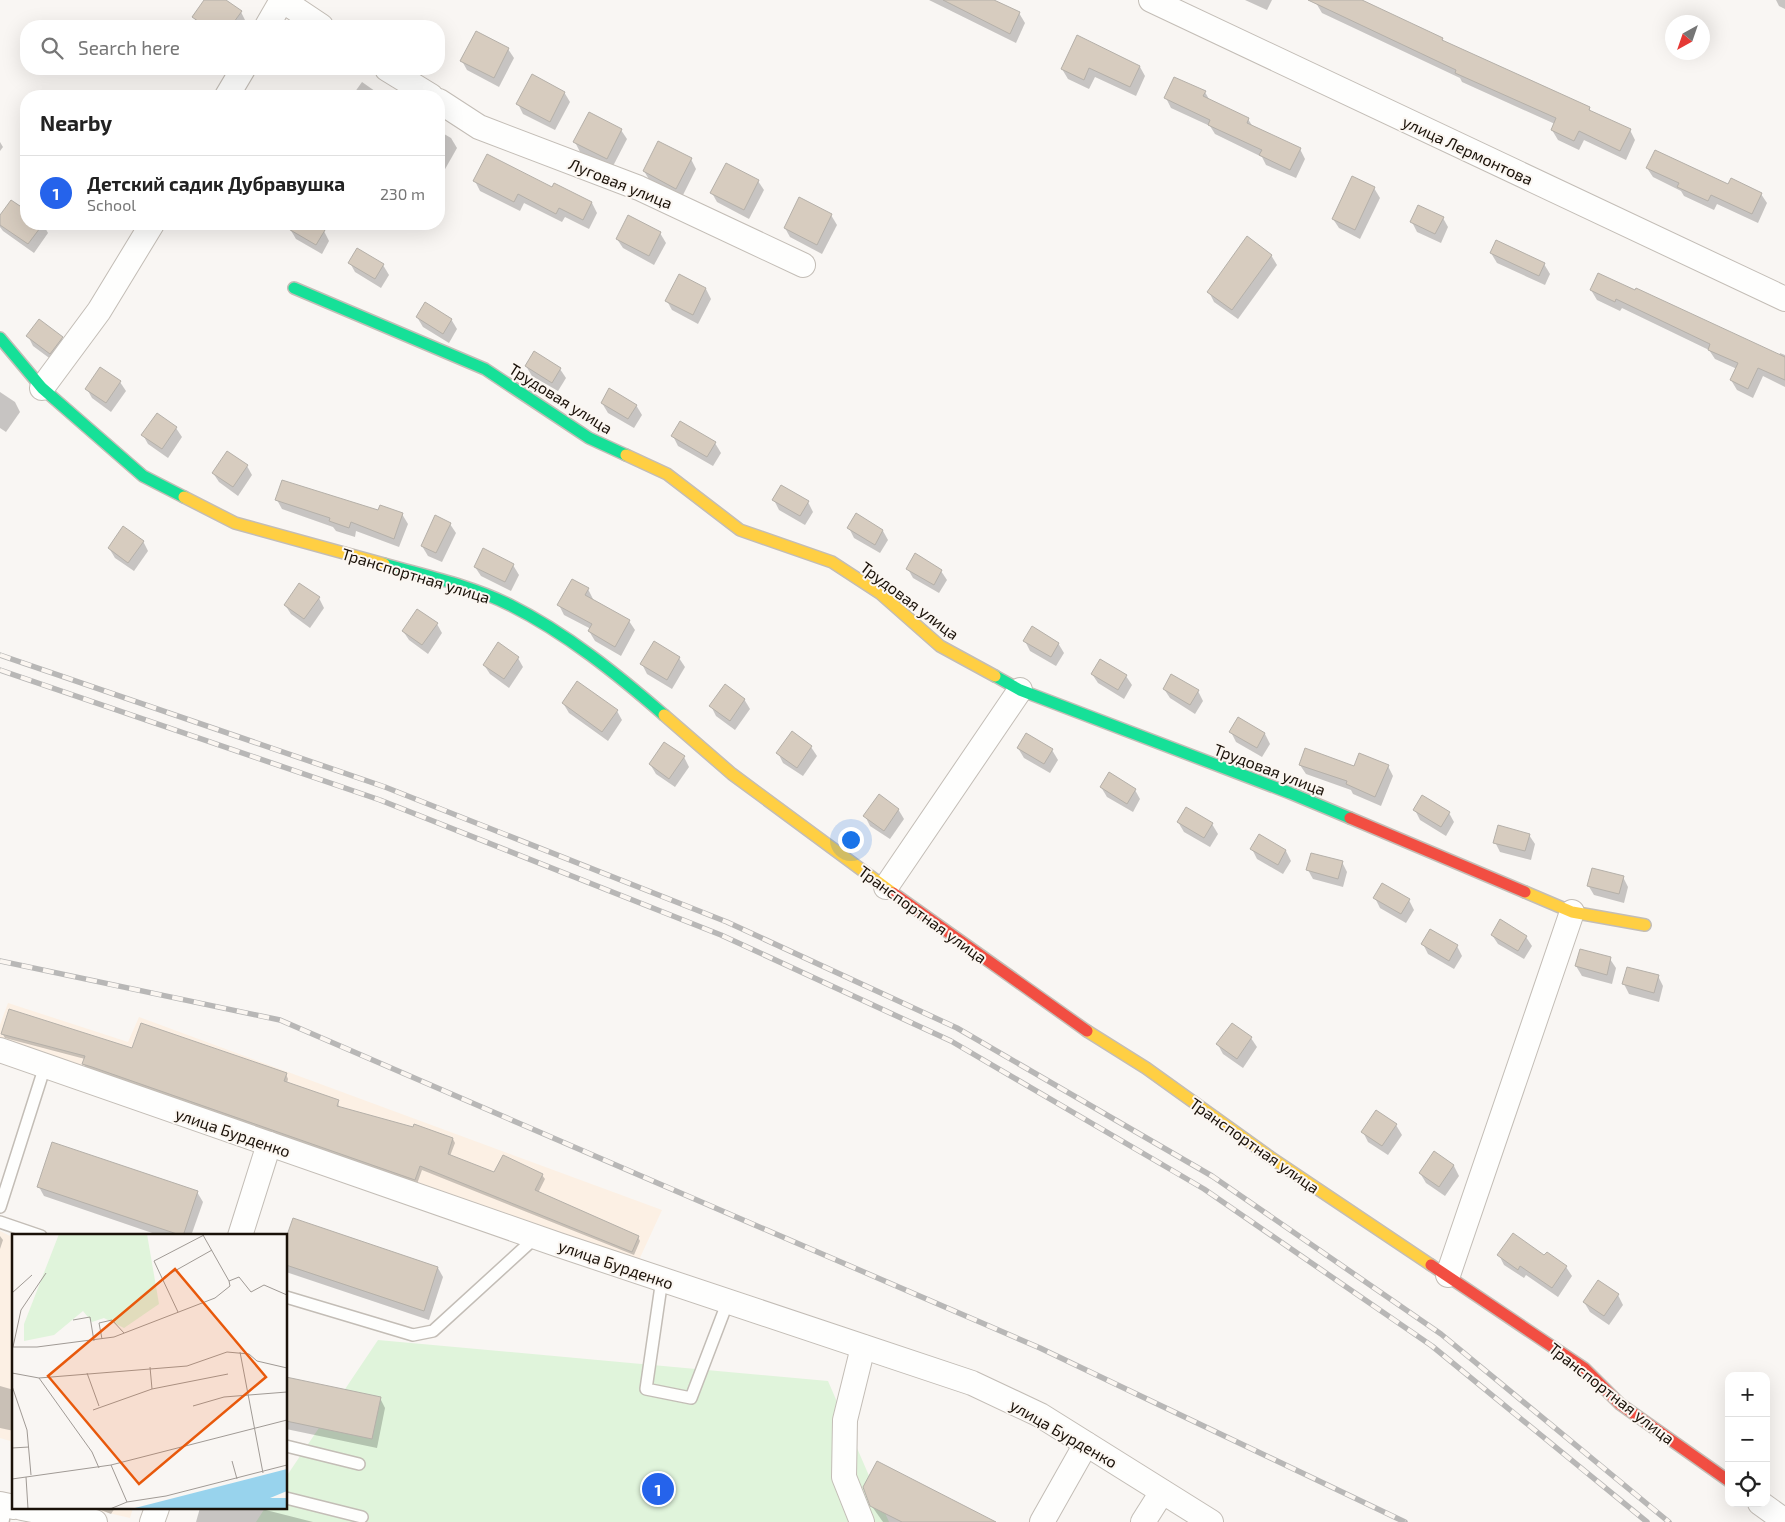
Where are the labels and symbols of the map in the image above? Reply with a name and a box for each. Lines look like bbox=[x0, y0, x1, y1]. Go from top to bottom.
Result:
north arrow bbox=[1665, 15, 1710, 60]
street label: улица Лермонтова bbox=[1399, 111, 1536, 189]
street label: Луговая улица bbox=[566, 154, 676, 213]
street label: Трудовая улица bbox=[505, 359, 616, 438]
street label: Транспортная улица bbox=[339, 543, 492, 608]
street label: Трудовая улица bbox=[856, 557, 963, 644]
street label: Трудовая улица bbox=[1211, 739, 1329, 800]
your location bbox=[838, 827, 864, 853]
street label: Транспортная улица bbox=[855, 861, 991, 968]
street label: Транспортная улица bbox=[1186, 1093, 1323, 1198]
street label: улица Бурденко bbox=[173, 1103, 293, 1162]
inset map bbox=[12, 1234, 288, 1510]
street label: улица Бурденко bbox=[556, 1235, 676, 1294]
street label: Транспортная улица bbox=[1545, 1338, 1678, 1449]
street label: улица Бурденко bbox=[1007, 1395, 1121, 1472]
pin: 1 bbox=[642, 1470, 674, 1508]

